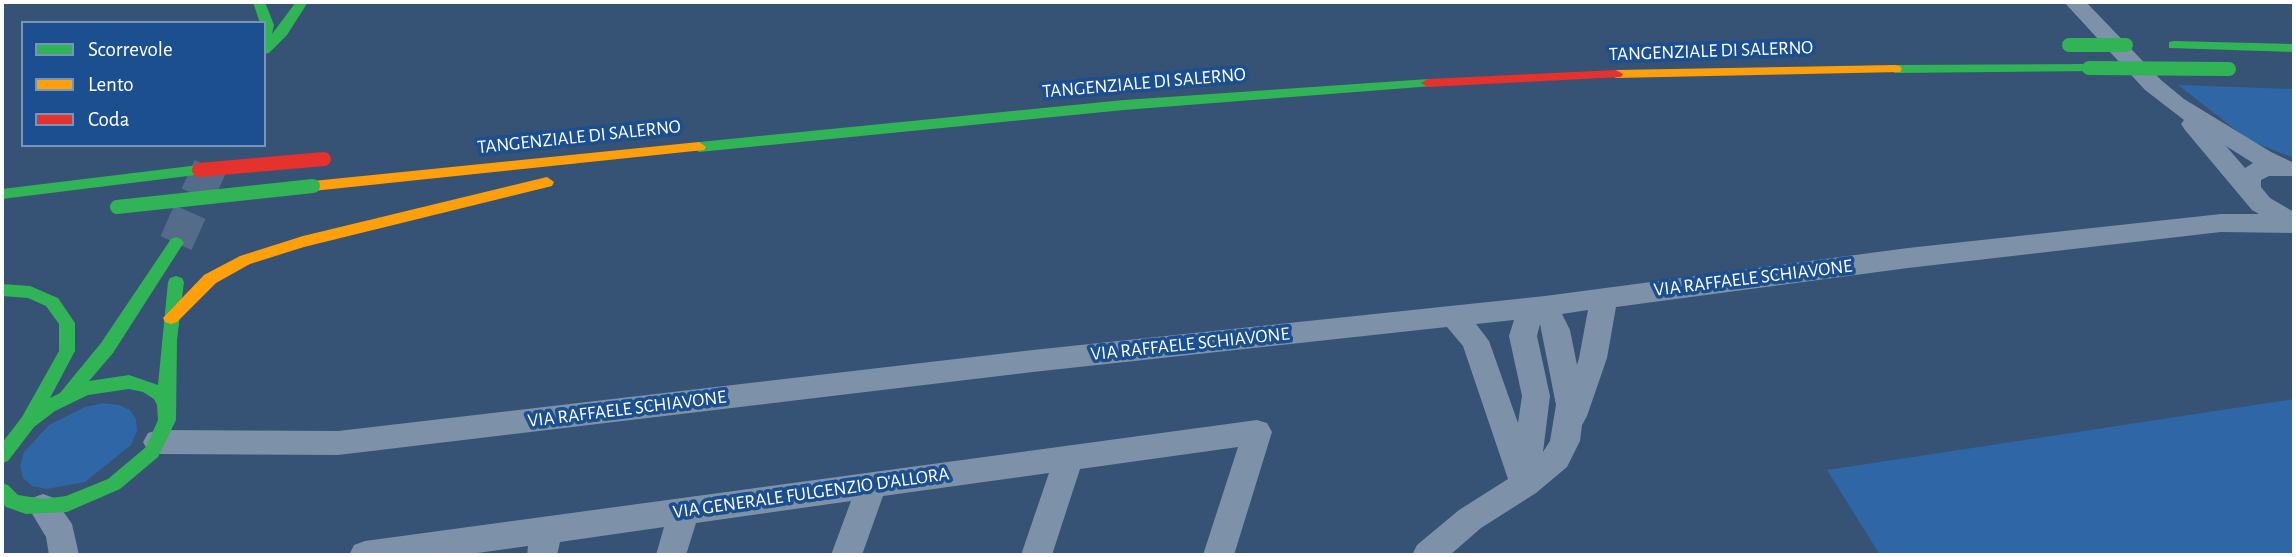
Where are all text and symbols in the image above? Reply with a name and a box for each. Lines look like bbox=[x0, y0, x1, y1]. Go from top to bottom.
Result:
legend bbox=[21, 21, 266, 147]
street label: TANGENZIALE DI SALERNO bbox=[1608, 36, 1814, 66]
text: Scorrevole bbox=[88, 39, 173, 60]
street label: TANGENZIALE DI SALERNO bbox=[1041, 63, 1247, 103]
text: Lento bbox=[88, 74, 134, 95]
text: Coda bbox=[88, 109, 129, 130]
street label: TANGENZIALE DI SALERNO bbox=[476, 115, 682, 159]
street label: VIA RAFFAELE SCHIAVONE bbox=[1652, 255, 1854, 301]
street label: VIA RAFFAELE SCHIAVONE bbox=[1089, 322, 1291, 366]
street label: VIA RAFFAELE SCHIAVONE bbox=[526, 386, 728, 432]
street label: VIA GENERALE FULGENZIO D'ALLORA bbox=[671, 462, 951, 524]

